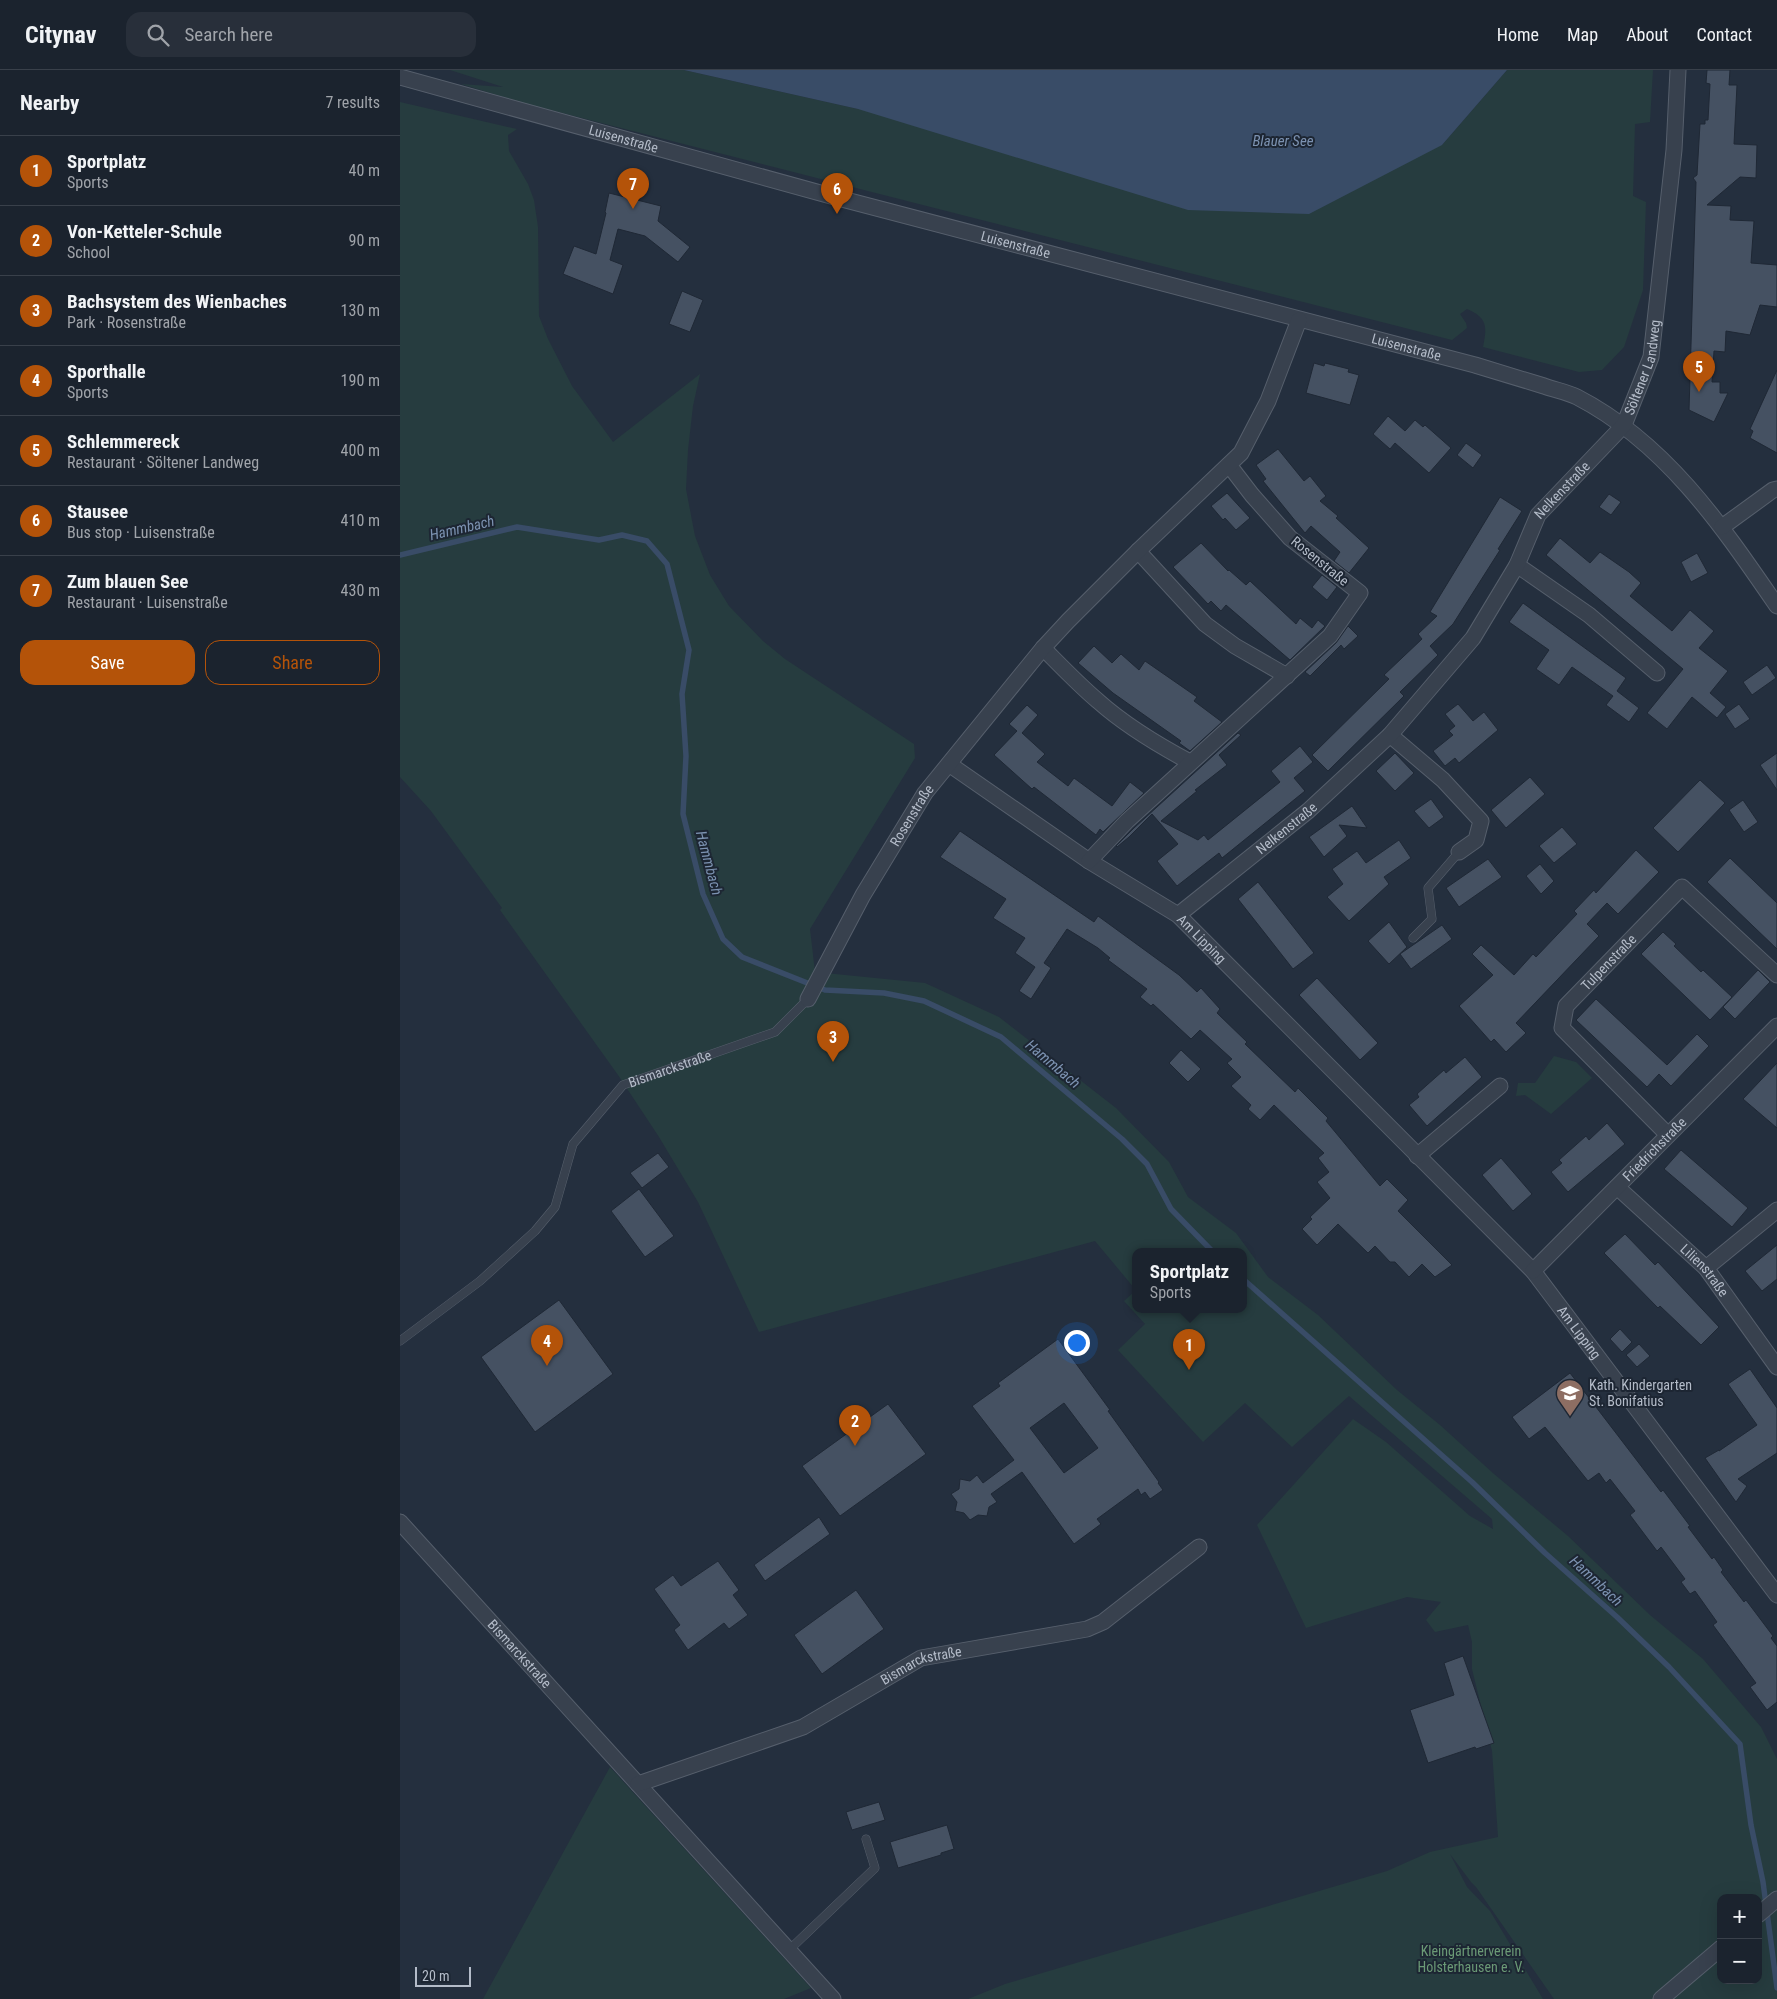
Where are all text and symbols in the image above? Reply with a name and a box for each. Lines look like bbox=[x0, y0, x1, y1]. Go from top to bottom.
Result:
search box bbox=[126, 12, 476, 57]
text: Citynav bbox=[25, 21, 96, 49]
icon: search bbox=[144, 21, 172, 49]
text: Search here bbox=[184, 23, 273, 46]
text: Home bbox=[1497, 24, 1539, 45]
text: Map bbox=[1567, 24, 1598, 45]
text: About bbox=[1626, 24, 1668, 45]
text: Contact bbox=[1696, 24, 1752, 45]
text: Nearby bbox=[20, 91, 79, 115]
text: 7 results bbox=[325, 93, 380, 112]
street label: Luisenstraße bbox=[587, 122, 661, 156]
water label: Blauer See bbox=[1252, 132, 1314, 150]
text: Sportplatz bbox=[67, 150, 146, 173]
text: 1 bbox=[32, 161, 40, 180]
text: 40 m bbox=[348, 161, 380, 180]
pin: 7 bbox=[617, 168, 649, 209]
text: Sports bbox=[67, 173, 109, 192]
pin: 6 bbox=[821, 173, 853, 214]
text: Von-Ketteler-Schule bbox=[67, 220, 222, 243]
street label: Luisenstraße bbox=[979, 228, 1053, 261]
text: 2 bbox=[32, 231, 40, 250]
text: 90 m bbox=[348, 231, 380, 250]
text: School bbox=[67, 243, 110, 262]
text: Bachsystem des Wienbaches bbox=[67, 290, 287, 313]
text: 3 bbox=[32, 301, 40, 320]
text: 130 m bbox=[341, 301, 380, 320]
text: Park · Rosenstraße bbox=[67, 313, 186, 332]
street label: Söltener Landweg bbox=[1621, 319, 1663, 417]
street label: Luisenstraße bbox=[1370, 330, 1443, 364]
pin: 5 bbox=[1683, 351, 1715, 392]
text: Sporthalle bbox=[67, 360, 146, 383]
text: 4 bbox=[32, 371, 40, 390]
text: 190 m bbox=[341, 371, 380, 390]
text: Sports bbox=[67, 383, 109, 402]
text: Schlemmereck bbox=[67, 430, 180, 453]
text: 5 bbox=[32, 441, 40, 460]
text: 400 m bbox=[341, 441, 380, 460]
text: Restaurant · Söltener Landweg bbox=[67, 453, 259, 472]
street label: Nelkenstraße bbox=[1531, 458, 1593, 522]
text: Stausee bbox=[67, 500, 128, 523]
text: 6 bbox=[32, 511, 40, 530]
text: 410 m bbox=[341, 511, 380, 530]
water label: Hammbach bbox=[428, 512, 496, 544]
text: Bus stop · Luisenstraße bbox=[67, 523, 215, 542]
street label: Rosenstraße bbox=[1288, 533, 1352, 589]
text: Zum blauen See bbox=[67, 570, 188, 593]
text: 7 bbox=[32, 581, 40, 600]
text: 430 m bbox=[341, 581, 380, 600]
text: Restaurant · Luisenstraße bbox=[67, 593, 228, 612]
button: Save bbox=[20, 640, 195, 685]
button: Share bbox=[205, 640, 380, 685]
street label: Rosenstraße bbox=[887, 781, 937, 849]
street label: Nelkenstraße bbox=[1253, 799, 1320, 857]
water label: Hammbach bbox=[692, 829, 726, 897]
street label: Am Lipping bbox=[1174, 911, 1229, 967]
street label: Tulpenstraße bbox=[1578, 931, 1640, 994]
pin: 3 bbox=[817, 1021, 849, 1062]
water label: Hammbach bbox=[1022, 1036, 1084, 1092]
street label: Bismarckstraße bbox=[626, 1047, 714, 1090]
street label: Friedrichstraße bbox=[1619, 1114, 1690, 1184]
street label: Lilienstraße bbox=[1677, 1241, 1732, 1300]
popup bbox=[1132, 1248, 1247, 1313]
text: Sportplatz bbox=[1150, 1260, 1229, 1283]
text: Sports bbox=[1150, 1283, 1191, 1302]
street label: Am Lipping bbox=[1554, 1303, 1604, 1362]
pin: 4 bbox=[531, 1325, 563, 1366]
pin: 1 bbox=[1173, 1329, 1205, 1370]
your location bbox=[1064, 1330, 1090, 1356]
place label: Kath. Kindergarten St. Bonifatius bbox=[1589, 1377, 1692, 1409]
school or university icon: Kath. Kindergarten St. Bonifatius bbox=[1555, 1378, 1585, 1417]
pin: 2 bbox=[839, 1405, 871, 1446]
water label: Hammbach bbox=[1566, 1552, 1626, 1610]
street label: Bismarckstraße bbox=[485, 1616, 555, 1692]
street label: Bismarckstraße bbox=[878, 1643, 963, 1688]
map controls bbox=[1717, 1894, 1762, 1984]
button: + bbox=[1717, 1894, 1762, 1939]
button: − bbox=[1717, 1939, 1762, 1984]
park label: Kleingärtnerverein Holsterhausen e. V. bbox=[1418, 1943, 1524, 1975]
scale bar bbox=[415, 1964, 471, 1987]
text: 20 m bbox=[422, 1968, 450, 1984]

